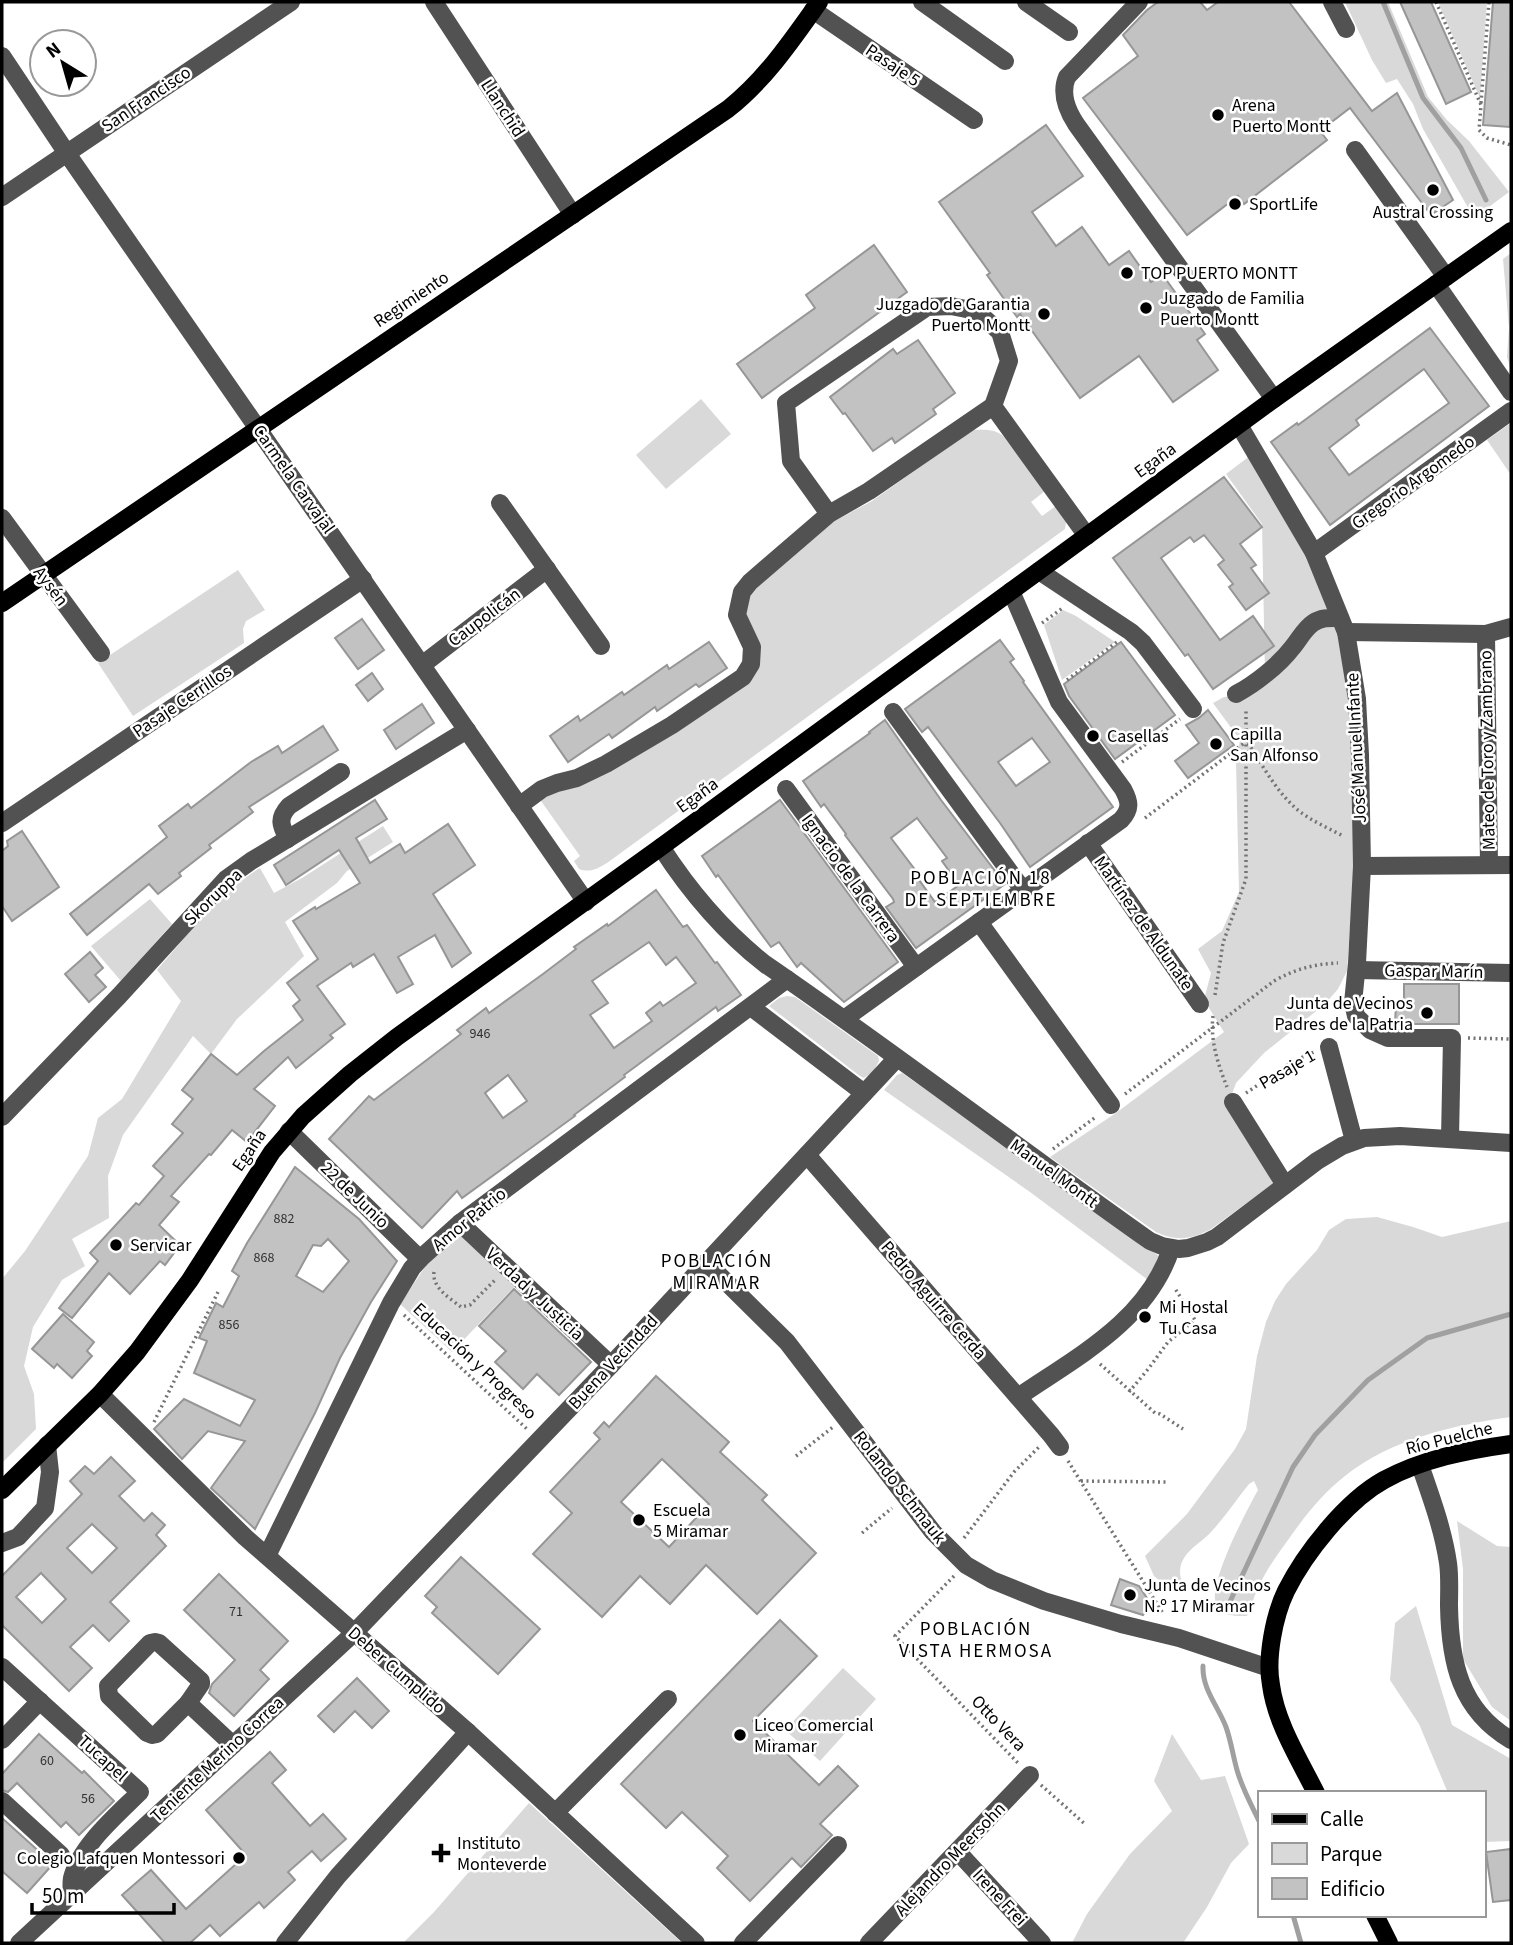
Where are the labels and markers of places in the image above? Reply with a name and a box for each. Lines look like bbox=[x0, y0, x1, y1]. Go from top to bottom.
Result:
place label: Arena Puerto Montt bbox=[1232, 93, 1331, 139]
marker: Arena Puerto Montt bbox=[1210, 107, 1226, 123]
marker: Austral Crossing bbox=[1425, 182, 1441, 198]
place label: SportLife bbox=[1249, 192, 1318, 217]
marker: SportLife bbox=[1227, 196, 1243, 212]
place label: Austral Crossing bbox=[1373, 200, 1493, 225]
place label: TOP PUERTO MONTT bbox=[1141, 261, 1298, 286]
marker: TOP PUERTO MONTT bbox=[1119, 265, 1135, 281]
place label: Juzgado de Familia Puerto Montt bbox=[1160, 286, 1304, 332]
place label: Juzgado de Garantia Puerto Montt bbox=[876, 292, 1030, 338]
marker: Juzgado de Familia Puerto Montt bbox=[1138, 300, 1154, 316]
marker: Juzgado de Garantia Puerto Montt bbox=[1036, 306, 1052, 322]
place label: Capilla San Alfonso bbox=[1230, 722, 1318, 768]
place label: Casellas bbox=[1107, 724, 1169, 749]
marker: Casellas bbox=[1085, 728, 1101, 744]
marker: Capilla San Alfonso bbox=[1208, 736, 1224, 752]
place label: Junta de Vecinos Padres de la Patria bbox=[1275, 991, 1413, 1037]
marker: Junta de Vecinos Padres de la Patria bbox=[1419, 1005, 1435, 1021]
place label: Servicar bbox=[130, 1233, 192, 1258]
marker: Servicar bbox=[108, 1237, 124, 1253]
place label: Mi Hostal Tu Casa bbox=[1159, 1295, 1228, 1341]
marker: Mi Hostal Tu Casa bbox=[1137, 1309, 1153, 1325]
place label: Escuela 5 Miramar bbox=[653, 1498, 729, 1544]
marker: Escuela 5 Miramar bbox=[631, 1512, 647, 1528]
place label: Junta de Vecinos N.º 17 Miramar bbox=[1144, 1573, 1271, 1619]
marker: Junta de Vecinos N.º 17 Miramar bbox=[1122, 1587, 1138, 1603]
place label: Liceo Comercial Miramar bbox=[754, 1713, 874, 1759]
marker: Liceo Comercial Miramar bbox=[732, 1727, 748, 1743]
place label: Instituto Monteverde bbox=[457, 1831, 547, 1877]
marker: Instituto Monteverde bbox=[431, 1843, 451, 1863]
place label: Colegio Lafquen Montessori bbox=[17, 1846, 225, 1871]
marker: Colegio Lafquen Montessori bbox=[231, 1850, 247, 1866]

